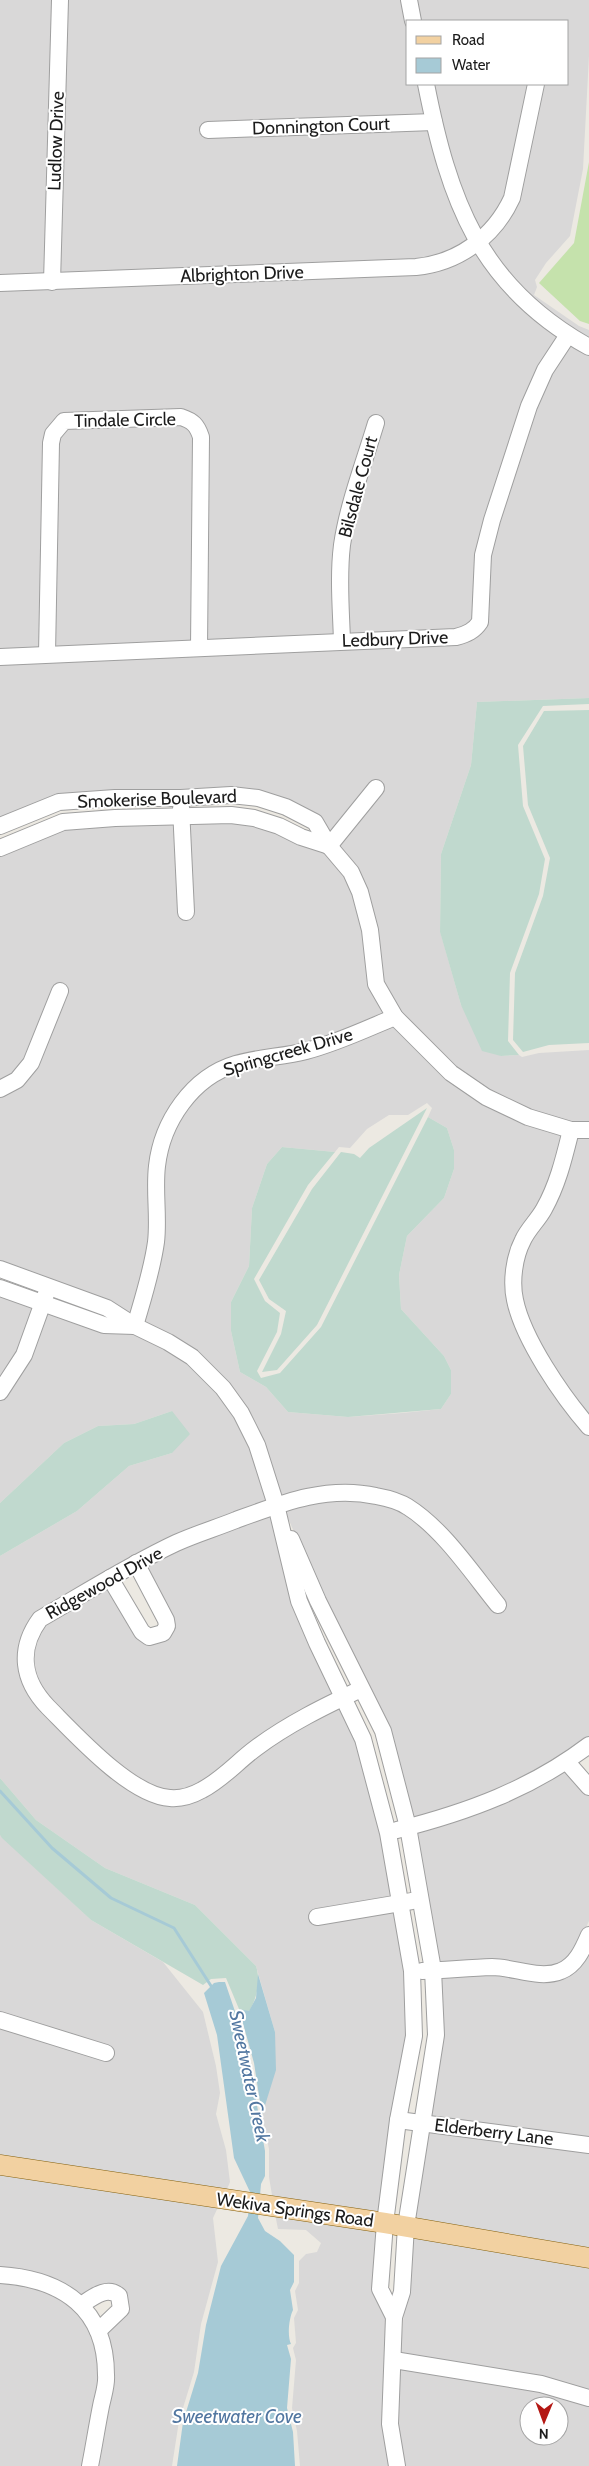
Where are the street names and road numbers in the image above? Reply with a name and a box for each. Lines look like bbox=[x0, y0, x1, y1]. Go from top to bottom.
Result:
street label: Ludlow Drive bbox=[43, 91, 69, 191]
street label: Donnington Court bbox=[252, 113, 390, 139]
street label: Albrighton Drive bbox=[180, 261, 304, 287]
street label: Tindale Circle bbox=[74, 408, 176, 432]
street label: Bilsdale Court bbox=[334, 434, 382, 540]
street label: Ledbury Drive bbox=[341, 626, 449, 652]
street label: Smokerise Boulevard bbox=[77, 785, 237, 813]
street label: Springcreek Drive bbox=[221, 1023, 355, 1081]
street label: Ridgewood Drive bbox=[42, 1542, 166, 1624]
street label: Elderberry Lane bbox=[433, 2114, 555, 2150]
street label: Wekiva Springs Road bbox=[215, 2188, 375, 2232]

